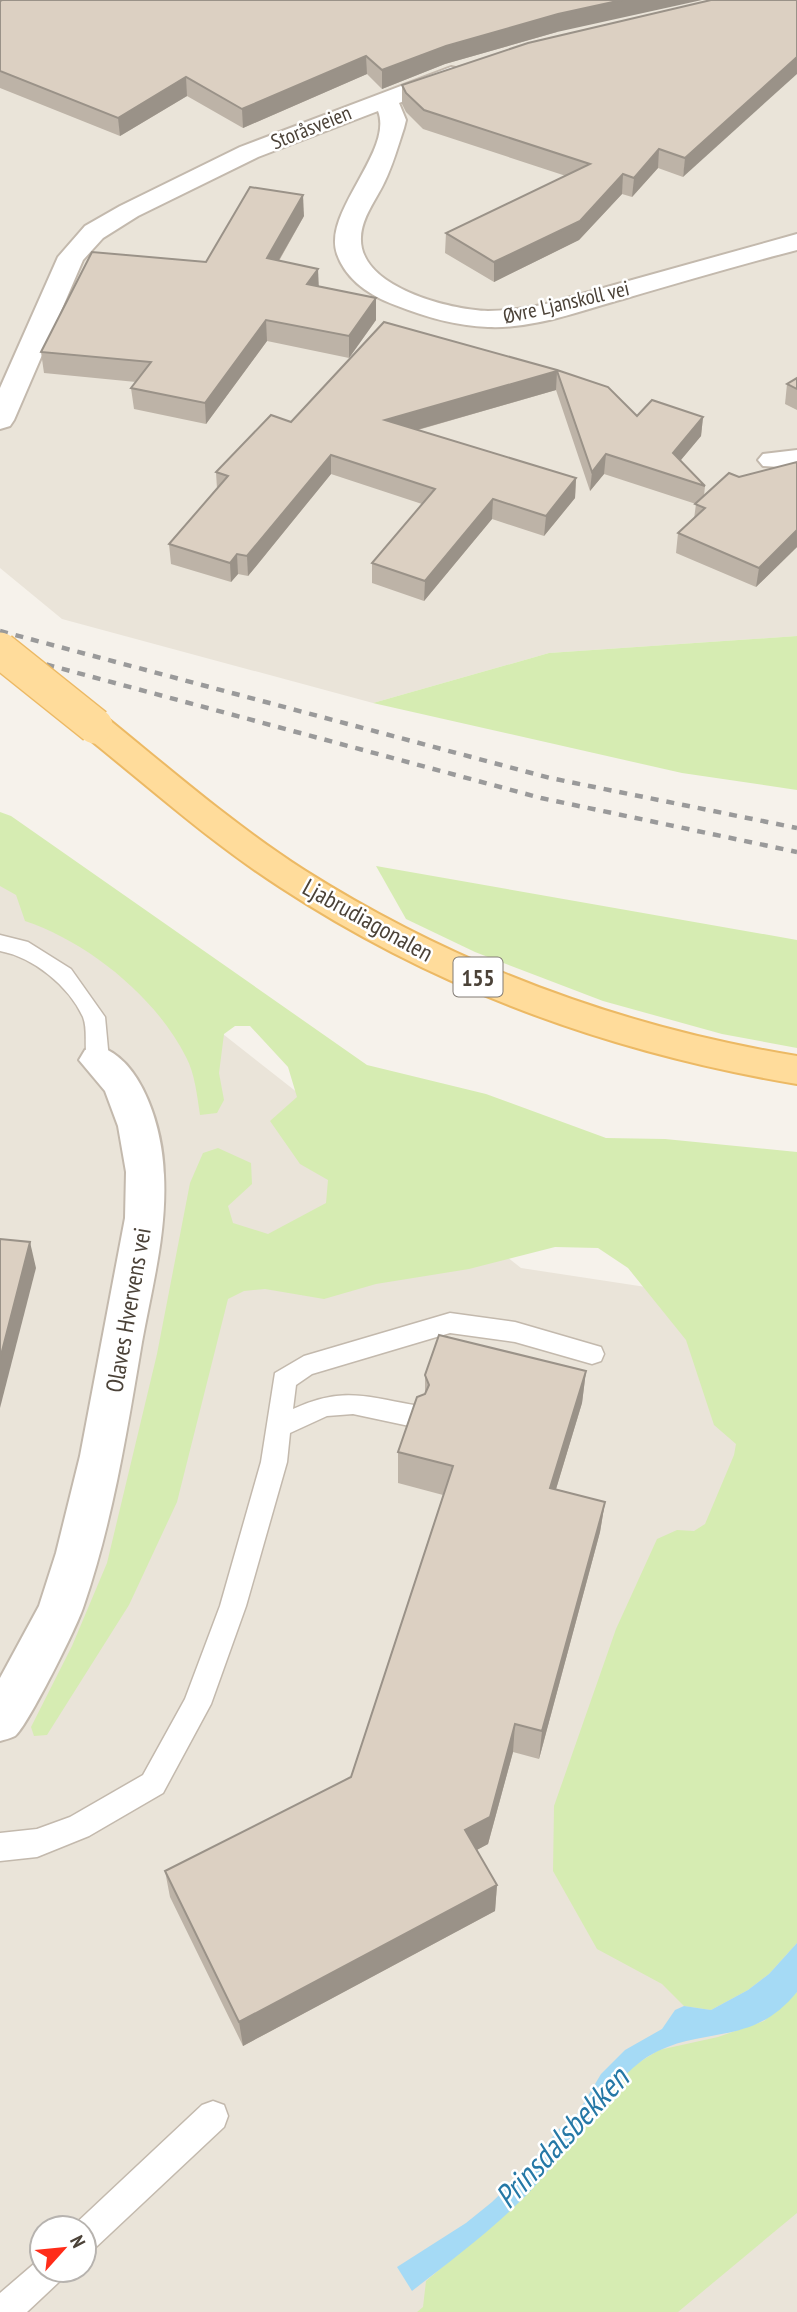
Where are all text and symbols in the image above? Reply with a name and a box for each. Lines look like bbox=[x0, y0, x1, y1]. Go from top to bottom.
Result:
street label: Storåsveien bbox=[267, 99, 355, 155]
street label: Øvre Ljanskoll vei bbox=[500, 274, 632, 330]
street label: Ljabrudiagonalen bbox=[297, 871, 439, 969]
road number: 155 bbox=[454, 958, 503, 996]
street label: Olaves Hvervens vei bbox=[98, 1225, 158, 1395]
water label: Prinsdalsbekken bbox=[485, 2056, 638, 2216]
north arrow bbox=[28, 2214, 98, 2284]
text: N bbox=[65, 2231, 91, 2251]

